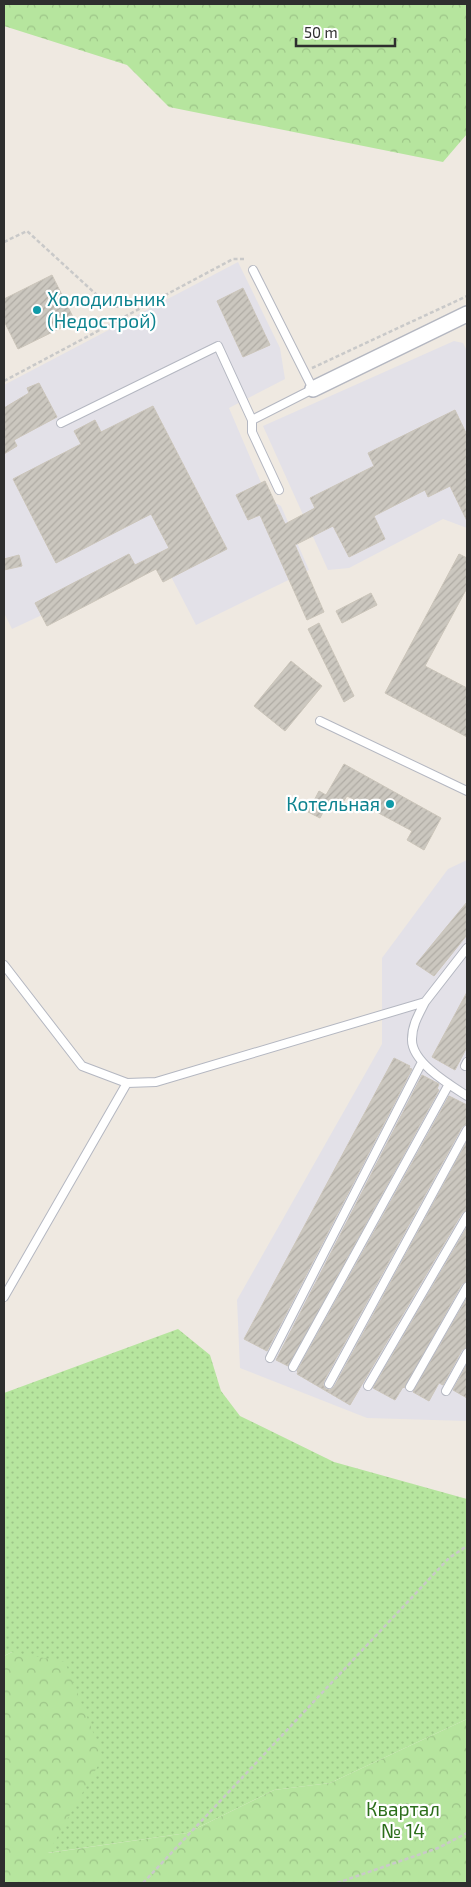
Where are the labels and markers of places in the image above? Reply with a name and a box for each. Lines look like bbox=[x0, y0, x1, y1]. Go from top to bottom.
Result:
place label: Холодильник (Недострой) bbox=[47, 287, 166, 332]
marker: Холодильник (Недострой) bbox=[31, 304, 43, 316]
place label: Котельная bbox=[286, 792, 380, 815]
marker: Котельная bbox=[384, 798, 396, 810]

